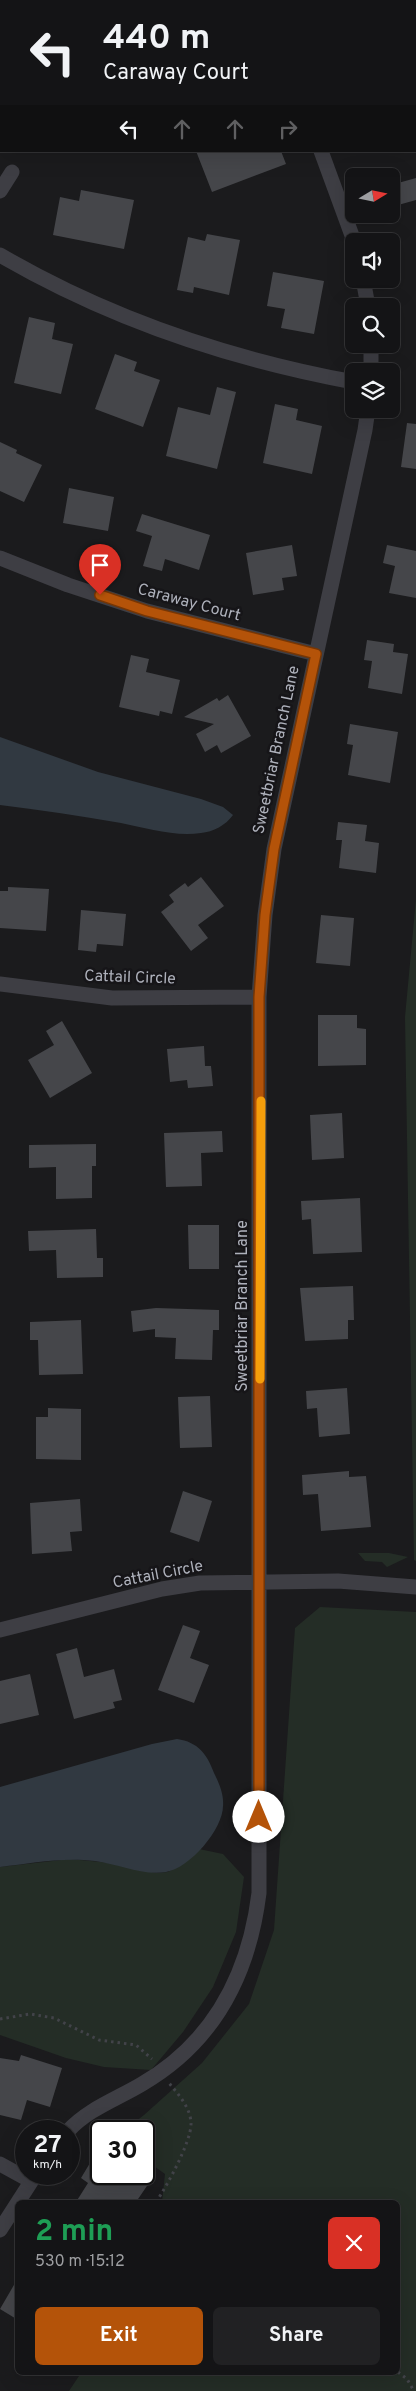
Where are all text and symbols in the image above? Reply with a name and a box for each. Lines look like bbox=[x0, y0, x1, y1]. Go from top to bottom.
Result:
text: 440 m bbox=[103, 17, 210, 61]
icon: left bbox=[20, 20, 85, 85]
text: Caraway Court bbox=[103, 60, 249, 87]
icon: left bbox=[115, 115, 143, 143]
icon: ahead bbox=[168, 115, 196, 143]
icon: ahead bbox=[221, 115, 249, 143]
icon: right bbox=[274, 115, 302, 143]
north arrow bbox=[345, 168, 400, 222]
map controls bbox=[345, 168, 400, 418]
button: sound bbox=[345, 233, 400, 288]
button: search bbox=[345, 298, 400, 353]
button: layers bbox=[345, 363, 400, 418]
pin bbox=[79, 544, 121, 595]
icon: arrive bbox=[86, 551, 114, 579]
street label: Caraway Court bbox=[135, 580, 243, 626]
street label: Sweetbriar Branch Lane bbox=[249, 664, 305, 836]
street label: Cattail Circle bbox=[84, 966, 176, 990]
street label: Sweetbriar Branch Lane bbox=[233, 1220, 253, 1392]
street label: Cattail Circle bbox=[111, 1556, 205, 1594]
position arrow bbox=[232, 1790, 284, 1842]
speed limit sign: 30 bbox=[90, 2120, 155, 2185]
text: 27 bbox=[33, 2130, 62, 2162]
text: km/h bbox=[33, 2157, 62, 2173]
text: 2 min bbox=[35, 2214, 113, 2251]
button: close bbox=[328, 2217, 380, 2269]
text: 530 m · 15:12 bbox=[35, 2252, 125, 2272]
button: Exit bbox=[35, 2307, 203, 2365]
button: Share bbox=[213, 2307, 380, 2365]

